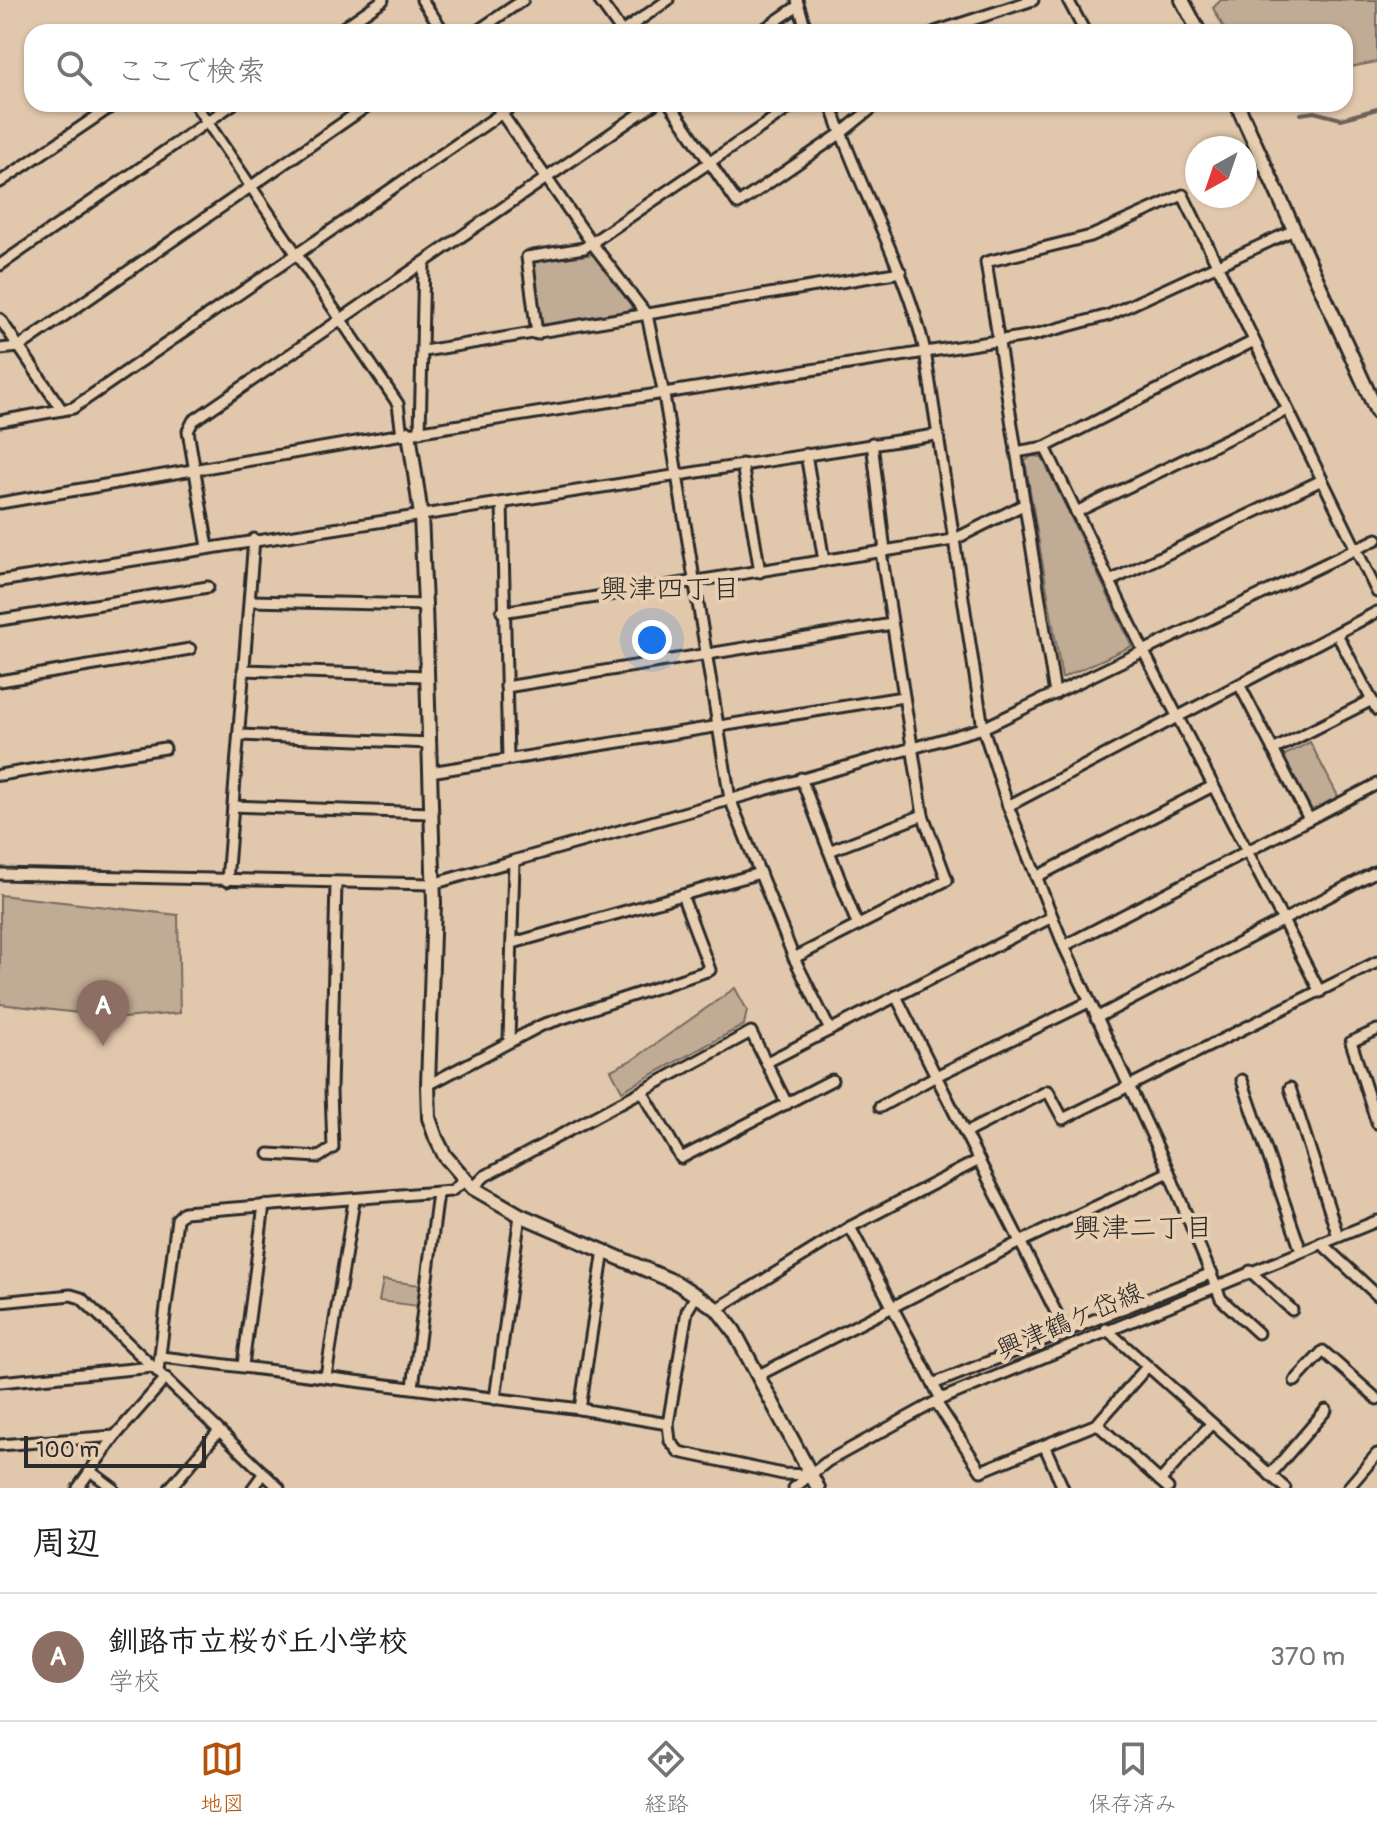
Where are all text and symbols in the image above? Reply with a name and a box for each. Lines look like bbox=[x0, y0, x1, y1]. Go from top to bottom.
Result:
search box bbox=[24, 24, 1353, 112]
icon: search bbox=[52, 46, 96, 90]
text: ここで検索 bbox=[116, 53, 266, 90]
north arrow bbox=[1185, 136, 1257, 208]
district label: 興津四丁目 bbox=[600, 572, 740, 607]
your location bbox=[632, 620, 672, 660]
pin: A bbox=[77, 980, 129, 1046]
district label: 興津二丁目 bbox=[1073, 1211, 1213, 1246]
street label: 興津鶴ケ岱線 bbox=[992, 1276, 1148, 1366]
scale bar bbox=[24, 1432, 206, 1468]
text: 100 m bbox=[36, 1436, 99, 1464]
text: 周辺 bbox=[32, 1522, 100, 1565]
text: 釧路市立桜が丘小学校 bbox=[108, 1623, 408, 1660]
text: A bbox=[50, 1641, 66, 1673]
text: 370 m bbox=[1270, 1641, 1345, 1673]
text: 学校 bbox=[108, 1666, 160, 1698]
tab: 地図 bbox=[200, 1737, 244, 1818]
tab: 経路 bbox=[644, 1737, 689, 1818]
tab: 保存済み bbox=[1089, 1737, 1177, 1818]

